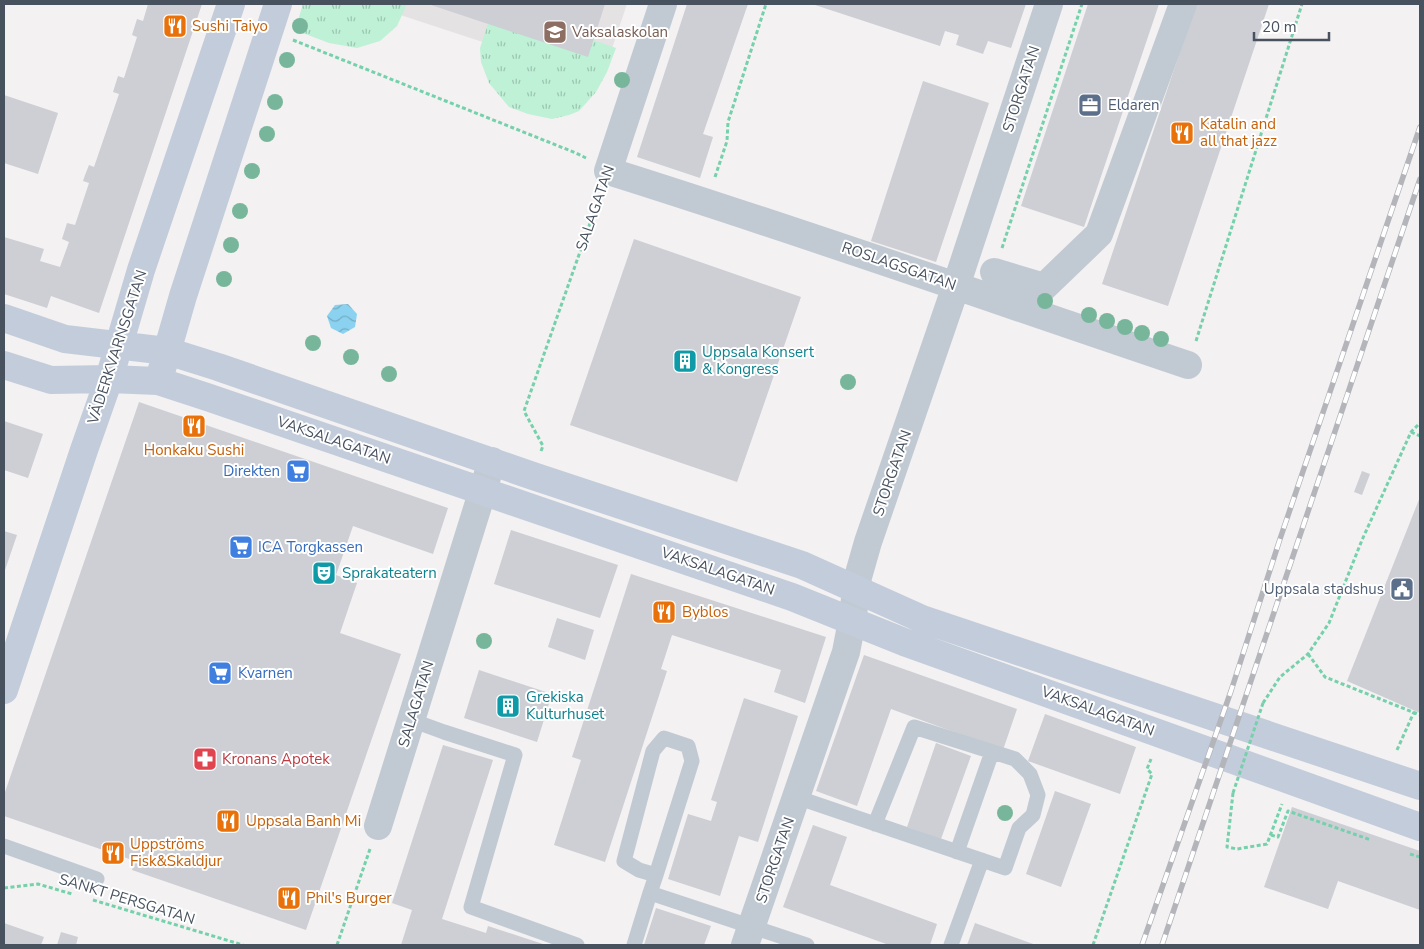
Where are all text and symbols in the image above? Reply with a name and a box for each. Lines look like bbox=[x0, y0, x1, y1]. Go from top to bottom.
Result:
scale bar bbox=[1254, 10, 1329, 42]
restaurant icon: Sushi Taiyo bbox=[162, 13, 188, 39]
place label: Sushi Taiyo bbox=[192, 16, 268, 36]
text: 20 m bbox=[1262, 17, 1297, 37]
school or university icon: Vaksalaskolan bbox=[542, 19, 568, 45]
place label: Vaksalaskolan bbox=[571, 22, 668, 42]
street label: STORGATAN bbox=[998, 43, 1044, 135]
office icon: Eldaren bbox=[1077, 92, 1103, 118]
place label: Eldaren bbox=[1108, 95, 1160, 115]
place label: Katalin and all that jazz bbox=[1200, 114, 1277, 151]
restaurant icon: Katalin and all that jazz bbox=[1169, 120, 1195, 146]
street label: SALAGATAN bbox=[571, 163, 619, 253]
street label: ROSLAGSGATAN bbox=[839, 237, 959, 295]
street label: VÄDERKVARNSGATAN bbox=[82, 267, 151, 428]
place label: Uppsala Konsert & Kongress bbox=[702, 342, 815, 379]
building icon: Uppsala Konsert & Kongress bbox=[672, 348, 698, 374]
street label: VAKSALAGATAN bbox=[274, 411, 393, 469]
restaurant icon: Honkaku Sushi bbox=[181, 413, 207, 439]
street label: STORGATAN bbox=[868, 427, 916, 519]
place label: Honkaku Sushi bbox=[144, 440, 244, 460]
supermarket icon: Direkten bbox=[285, 458, 311, 484]
place label: Direkten bbox=[223, 461, 280, 481]
supermarket icon: ICA Torgkassen bbox=[228, 534, 254, 560]
place label: ICA Torgkassen bbox=[258, 537, 363, 557]
street label: VAKSALAGATAN bbox=[658, 542, 777, 600]
theatre icon: Sprakateatern bbox=[311, 560, 337, 586]
place label: Sprakateatern bbox=[342, 563, 437, 583]
public building icon: Uppsala stadshus bbox=[1389, 576, 1415, 602]
place label: Uppsala stadshus bbox=[1264, 579, 1384, 599]
restaurant icon: Byblos bbox=[651, 599, 677, 625]
place label: Byblos bbox=[682, 602, 729, 622]
street label: SALAGATAN bbox=[393, 658, 439, 750]
supermarket icon: Kvarnen bbox=[207, 660, 233, 686]
place label: Kvarnen bbox=[238, 663, 293, 683]
street label: VAKSALAGATAN bbox=[1038, 681, 1157, 741]
place label: Grekiska Kulturhuset bbox=[526, 687, 605, 724]
building icon: Grekiska Kulturhuset bbox=[495, 693, 521, 719]
pharmacy icon: Kronans Apotek bbox=[192, 746, 218, 772]
place label: Kronans Apotek bbox=[222, 749, 330, 769]
restaurant icon: Uppsala Banh Mi bbox=[215, 808, 241, 834]
place label: Uppsala Banh Mi bbox=[246, 811, 361, 831]
street label: STORGATAN bbox=[751, 814, 799, 906]
place label: Uppströms Fisk&Skaldjur bbox=[130, 834, 222, 871]
restaurant icon: Uppströms Fisk&Skaldjur bbox=[100, 840, 126, 866]
street label: SANKT PERSGATAN bbox=[57, 869, 197, 929]
restaurant icon: Phil's Burger bbox=[276, 885, 302, 911]
place label: Phil's Burger bbox=[306, 888, 392, 908]

